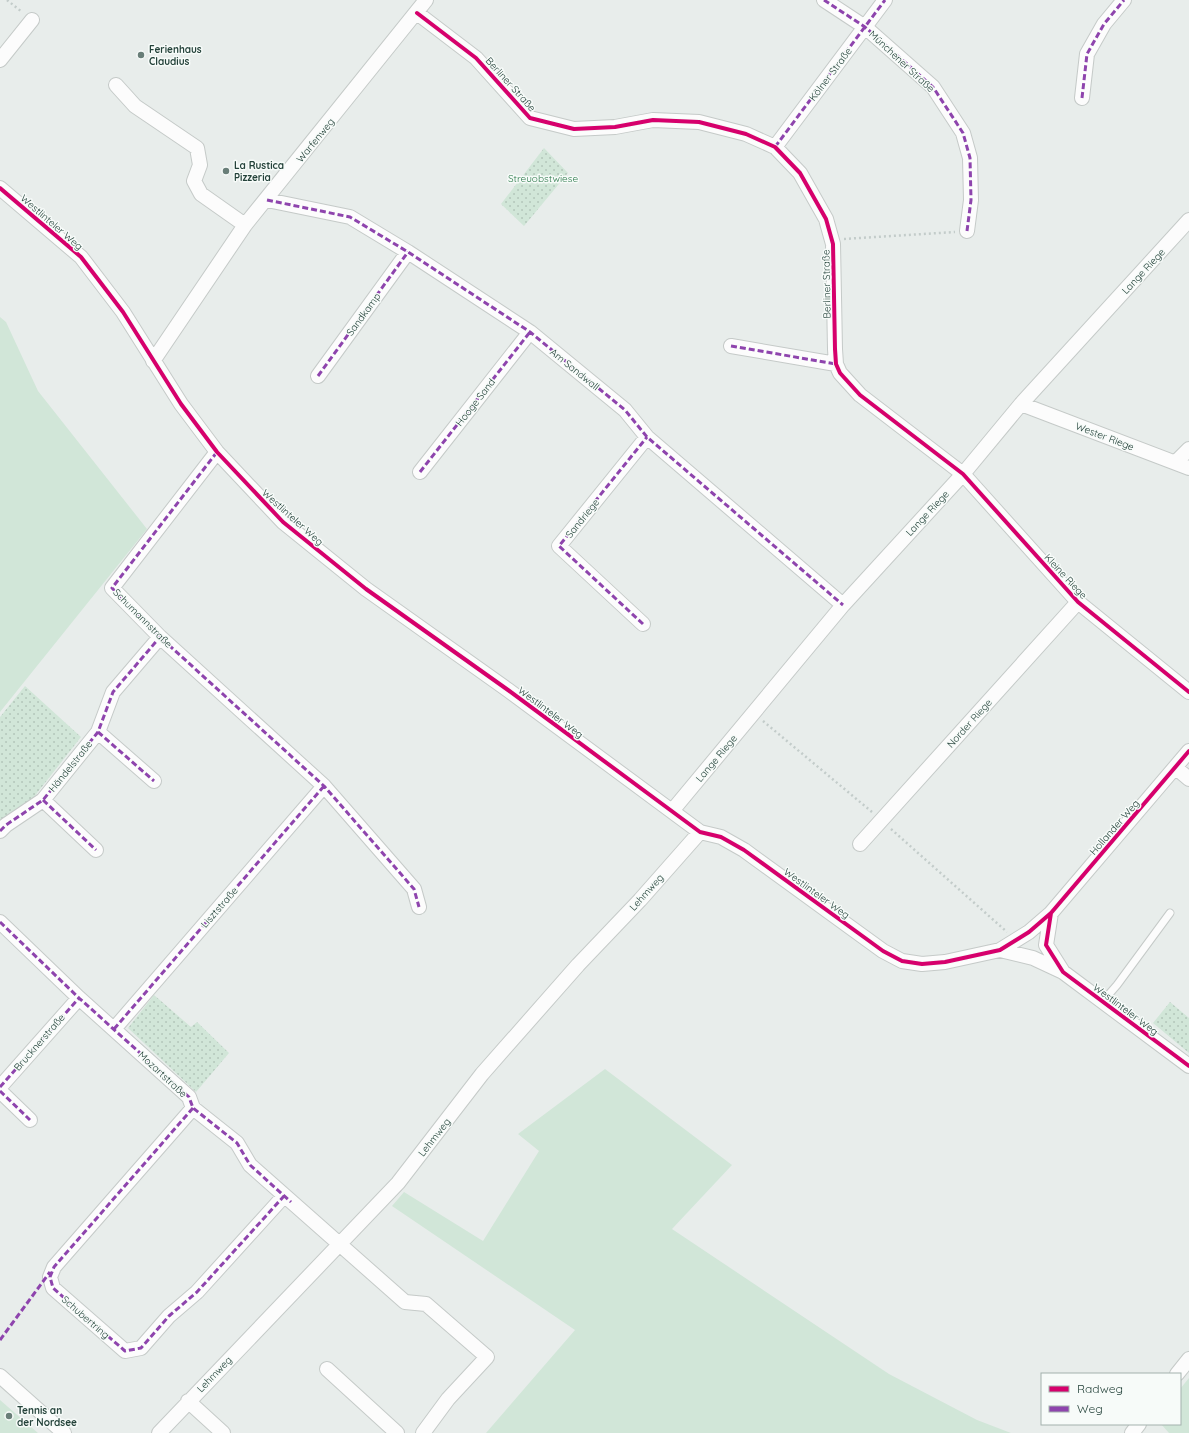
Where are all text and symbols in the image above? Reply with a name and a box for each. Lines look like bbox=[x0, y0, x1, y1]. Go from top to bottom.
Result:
street label: Münchener Straße bbox=[866, 28, 937, 95]
place label: Ferienhaus Claudius bbox=[149, 43, 202, 68]
street label: Kölner Straße bbox=[806, 45, 855, 104]
marker: Ferienhaus Claudius bbox=[136, 50, 146, 60]
street label: Berliner Straße bbox=[483, 54, 539, 115]
street label: Warfenweg bbox=[294, 115, 337, 165]
place label: La Rustica Pizzeria bbox=[234, 159, 284, 184]
marker: La Rustica Pizzeria bbox=[221, 166, 231, 176]
park label: Streuobstwiese bbox=[508, 172, 578, 185]
street label: Westlinteler Weg bbox=[18, 192, 85, 253]
street label: Lange Riege bbox=[1119, 246, 1168, 297]
street label: Berliner Straße bbox=[819, 249, 834, 319]
street label: Sandkamp bbox=[343, 290, 383, 338]
street label: Am Sandwall bbox=[547, 345, 602, 393]
street label: Hooge Sand bbox=[453, 376, 498, 429]
street label: Wester Riege bbox=[1074, 419, 1136, 454]
street label: Westlinteler Weg bbox=[259, 486, 326, 548]
street label: Lange Riege bbox=[903, 488, 952, 539]
street label: Sandriege bbox=[563, 496, 602, 541]
street label: Kleine Riege bbox=[1041, 551, 1090, 602]
street label: Schumannstraße bbox=[110, 586, 175, 651]
street label: Westlinteler Weg bbox=[516, 684, 586, 741]
street label: Norder Riege bbox=[944, 696, 995, 750]
street label: Lange Riege bbox=[693, 732, 740, 785]
street label: Händelstraße bbox=[46, 738, 95, 795]
street label: Hollander Weg bbox=[1087, 797, 1142, 858]
street label: Westlinteler Weg bbox=[781, 865, 852, 922]
street label: Lehmweg bbox=[626, 871, 666, 913]
street label: Lisztstraße bbox=[198, 884, 241, 931]
street label: Westlinteler Weg bbox=[1091, 981, 1161, 1038]
street label: Brucknerstraße bbox=[11, 1011, 68, 1074]
street label: Mozartstraße bbox=[136, 1048, 190, 1101]
street label: Lehmweg bbox=[415, 1116, 453, 1159]
street label: Schubertring bbox=[59, 1293, 112, 1342]
street label: Lehmweg bbox=[194, 1354, 235, 1395]
legend bbox=[1041, 1373, 1181, 1425]
text: Radweg bbox=[1077, 1381, 1123, 1396]
text: Weg bbox=[1077, 1401, 1103, 1416]
place label: Tennis an der Nordsee bbox=[17, 1404, 77, 1429]
marker: Tennis an der Nordsee bbox=[4, 1411, 14, 1421]

